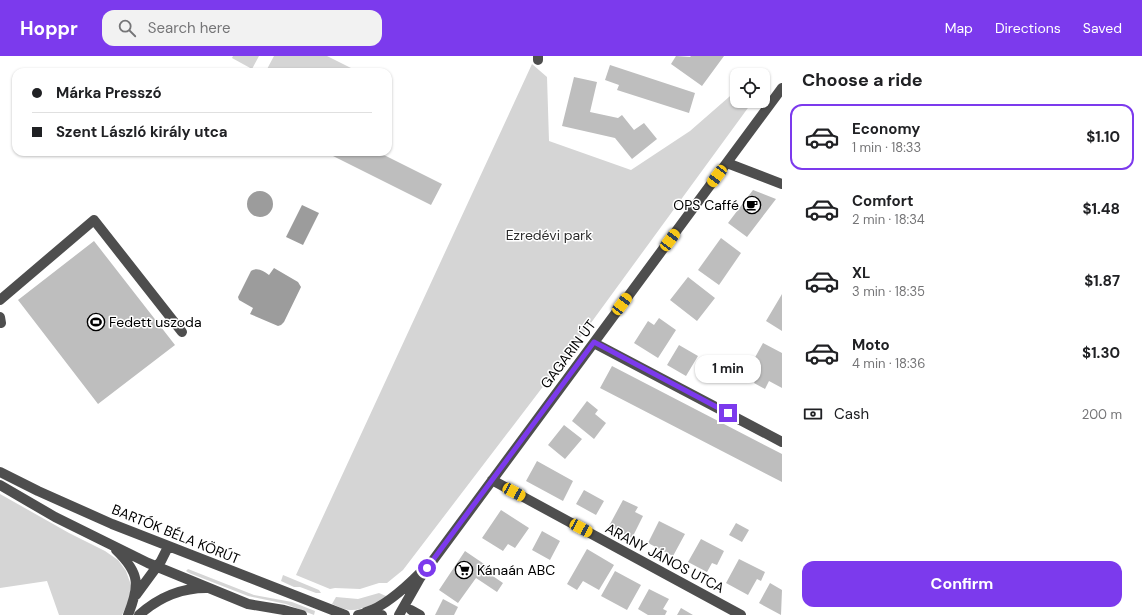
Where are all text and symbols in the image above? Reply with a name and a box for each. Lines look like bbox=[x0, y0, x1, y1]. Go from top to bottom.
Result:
search box bbox=[102, 10, 382, 46]
text: Hoppr bbox=[20, 16, 78, 41]
icon: search bbox=[116, 17, 138, 39]
text: Search here bbox=[148, 18, 231, 38]
text: Map bbox=[945, 19, 973, 37]
text: Directions bbox=[995, 19, 1061, 37]
text: Saved bbox=[1083, 19, 1122, 37]
map controls bbox=[730, 68, 770, 108]
button: locate bbox=[730, 68, 770, 108]
text: Choose a ride bbox=[802, 68, 923, 92]
text: Márka Presszó bbox=[56, 83, 162, 103]
icon: car bbox=[804, 119, 840, 155]
text: Economy bbox=[852, 119, 920, 139]
text: Szent László király utca bbox=[56, 122, 228, 142]
text: $1.10 bbox=[1086, 127, 1120, 147]
text: 1 min · 18:33 bbox=[852, 139, 921, 156]
car bbox=[705, 163, 729, 189]
icon: car bbox=[804, 191, 840, 227]
text: Comfort bbox=[852, 191, 913, 211]
cafe icon: OPS Caffé bbox=[742, 195, 762, 215]
place label: OPS Caffé bbox=[673, 196, 739, 214]
text: $1.48 bbox=[1082, 199, 1120, 219]
text: 2 min · 18:34 bbox=[852, 211, 925, 228]
park label: Ezredévi park bbox=[506, 226, 592, 244]
car bbox=[658, 227, 682, 253]
icon: car bbox=[804, 263, 840, 299]
text: XL bbox=[852, 263, 870, 283]
text: $1.87 bbox=[1084, 271, 1120, 291]
text: 3 min · 18:35 bbox=[852, 283, 925, 300]
car bbox=[610, 291, 634, 317]
sports icon: Fedett uszoda bbox=[86, 312, 106, 332]
place label: Fedett uszoda bbox=[109, 313, 202, 331]
street label: GAGARIN ÚT bbox=[536, 316, 600, 392]
icon: car bbox=[804, 335, 840, 371]
text: Moto bbox=[852, 335, 890, 355]
text: $1.30 bbox=[1082, 343, 1120, 363]
callout: 1 min bbox=[695, 355, 761, 383]
text: 4 min · 18:36 bbox=[852, 355, 925, 372]
text: 1 min bbox=[712, 360, 744, 377]
icon: cash bbox=[802, 403, 824, 425]
route end bbox=[719, 404, 737, 422]
text: Cash bbox=[834, 404, 869, 424]
text: 200 m bbox=[1082, 406, 1122, 423]
car bbox=[501, 481, 527, 503]
street label: BARTÓK BÉLA KÖRÚT bbox=[109, 500, 243, 568]
car bbox=[568, 517, 594, 539]
street label: ARANY JÁNOS UTCA bbox=[602, 519, 728, 597]
route start bbox=[418, 559, 436, 577]
supermarket icon: Kánaán ABC bbox=[454, 560, 474, 580]
place label: Kánaán ABC bbox=[477, 561, 555, 579]
button: Confirm bbox=[802, 561, 1122, 607]

